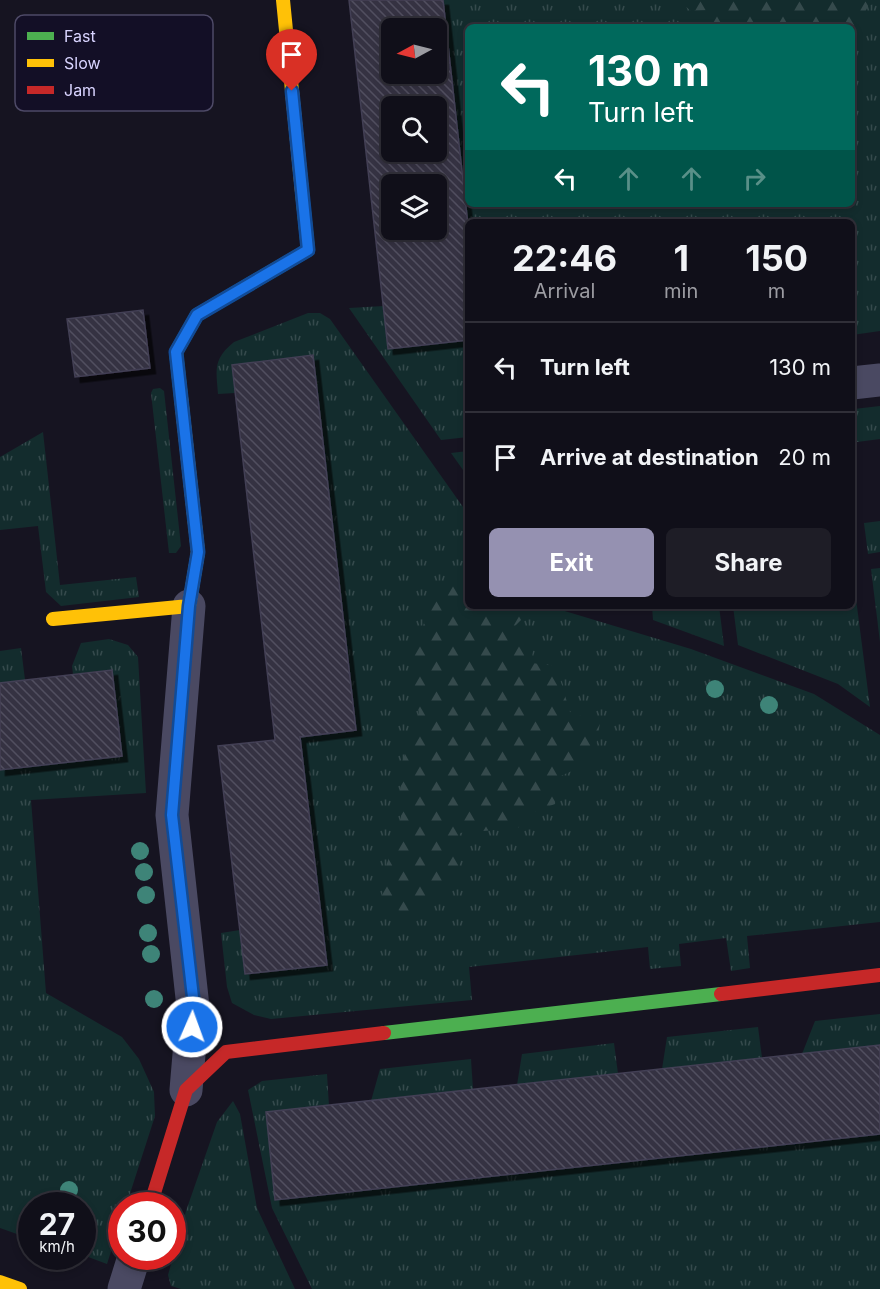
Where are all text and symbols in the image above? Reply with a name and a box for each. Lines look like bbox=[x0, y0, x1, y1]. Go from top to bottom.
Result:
legend bbox=[15, 15, 213, 111]
north arrow bbox=[381, 18, 447, 84]
map controls bbox=[381, 18, 447, 240]
text: Fast bbox=[64, 26, 96, 46]
pin bbox=[266, 29, 317, 91]
icon: arrive bbox=[275, 38, 308, 71]
text: 130 m bbox=[588, 45, 710, 96]
icon: left bbox=[489, 48, 567, 126]
text: Slow bbox=[64, 53, 101, 73]
text: Jam bbox=[64, 80, 96, 100]
button: search bbox=[381, 96, 447, 162]
text: Turn left bbox=[588, 96, 694, 129]
icon: left bbox=[549, 162, 582, 195]
icon: ahead bbox=[612, 162, 645, 195]
icon: ahead bbox=[675, 162, 708, 195]
icon: right bbox=[738, 162, 771, 195]
button: layers bbox=[381, 174, 447, 240]
text: 22:46 bbox=[512, 236, 617, 280]
text: 1 bbox=[673, 236, 689, 280]
text: 150 bbox=[745, 236, 808, 280]
text: Arrival bbox=[534, 279, 595, 303]
text: min bbox=[664, 279, 698, 303]
text: m bbox=[768, 279, 785, 303]
icon: left bbox=[489, 351, 522, 384]
text: Turn left bbox=[540, 354, 630, 380]
text: 130 m bbox=[769, 354, 831, 380]
icon: arrive bbox=[489, 441, 522, 474]
text: Arrive at destination bbox=[540, 444, 759, 470]
text: 20 m bbox=[778, 444, 831, 470]
button: Exit bbox=[489, 528, 654, 597]
button: Share bbox=[666, 528, 831, 597]
position arrow bbox=[160, 995, 224, 1059]
speed limit sign: 30 bbox=[108, 1192, 186, 1270]
text: 27 bbox=[39, 1206, 75, 1242]
text: km/h bbox=[39, 1237, 75, 1256]

